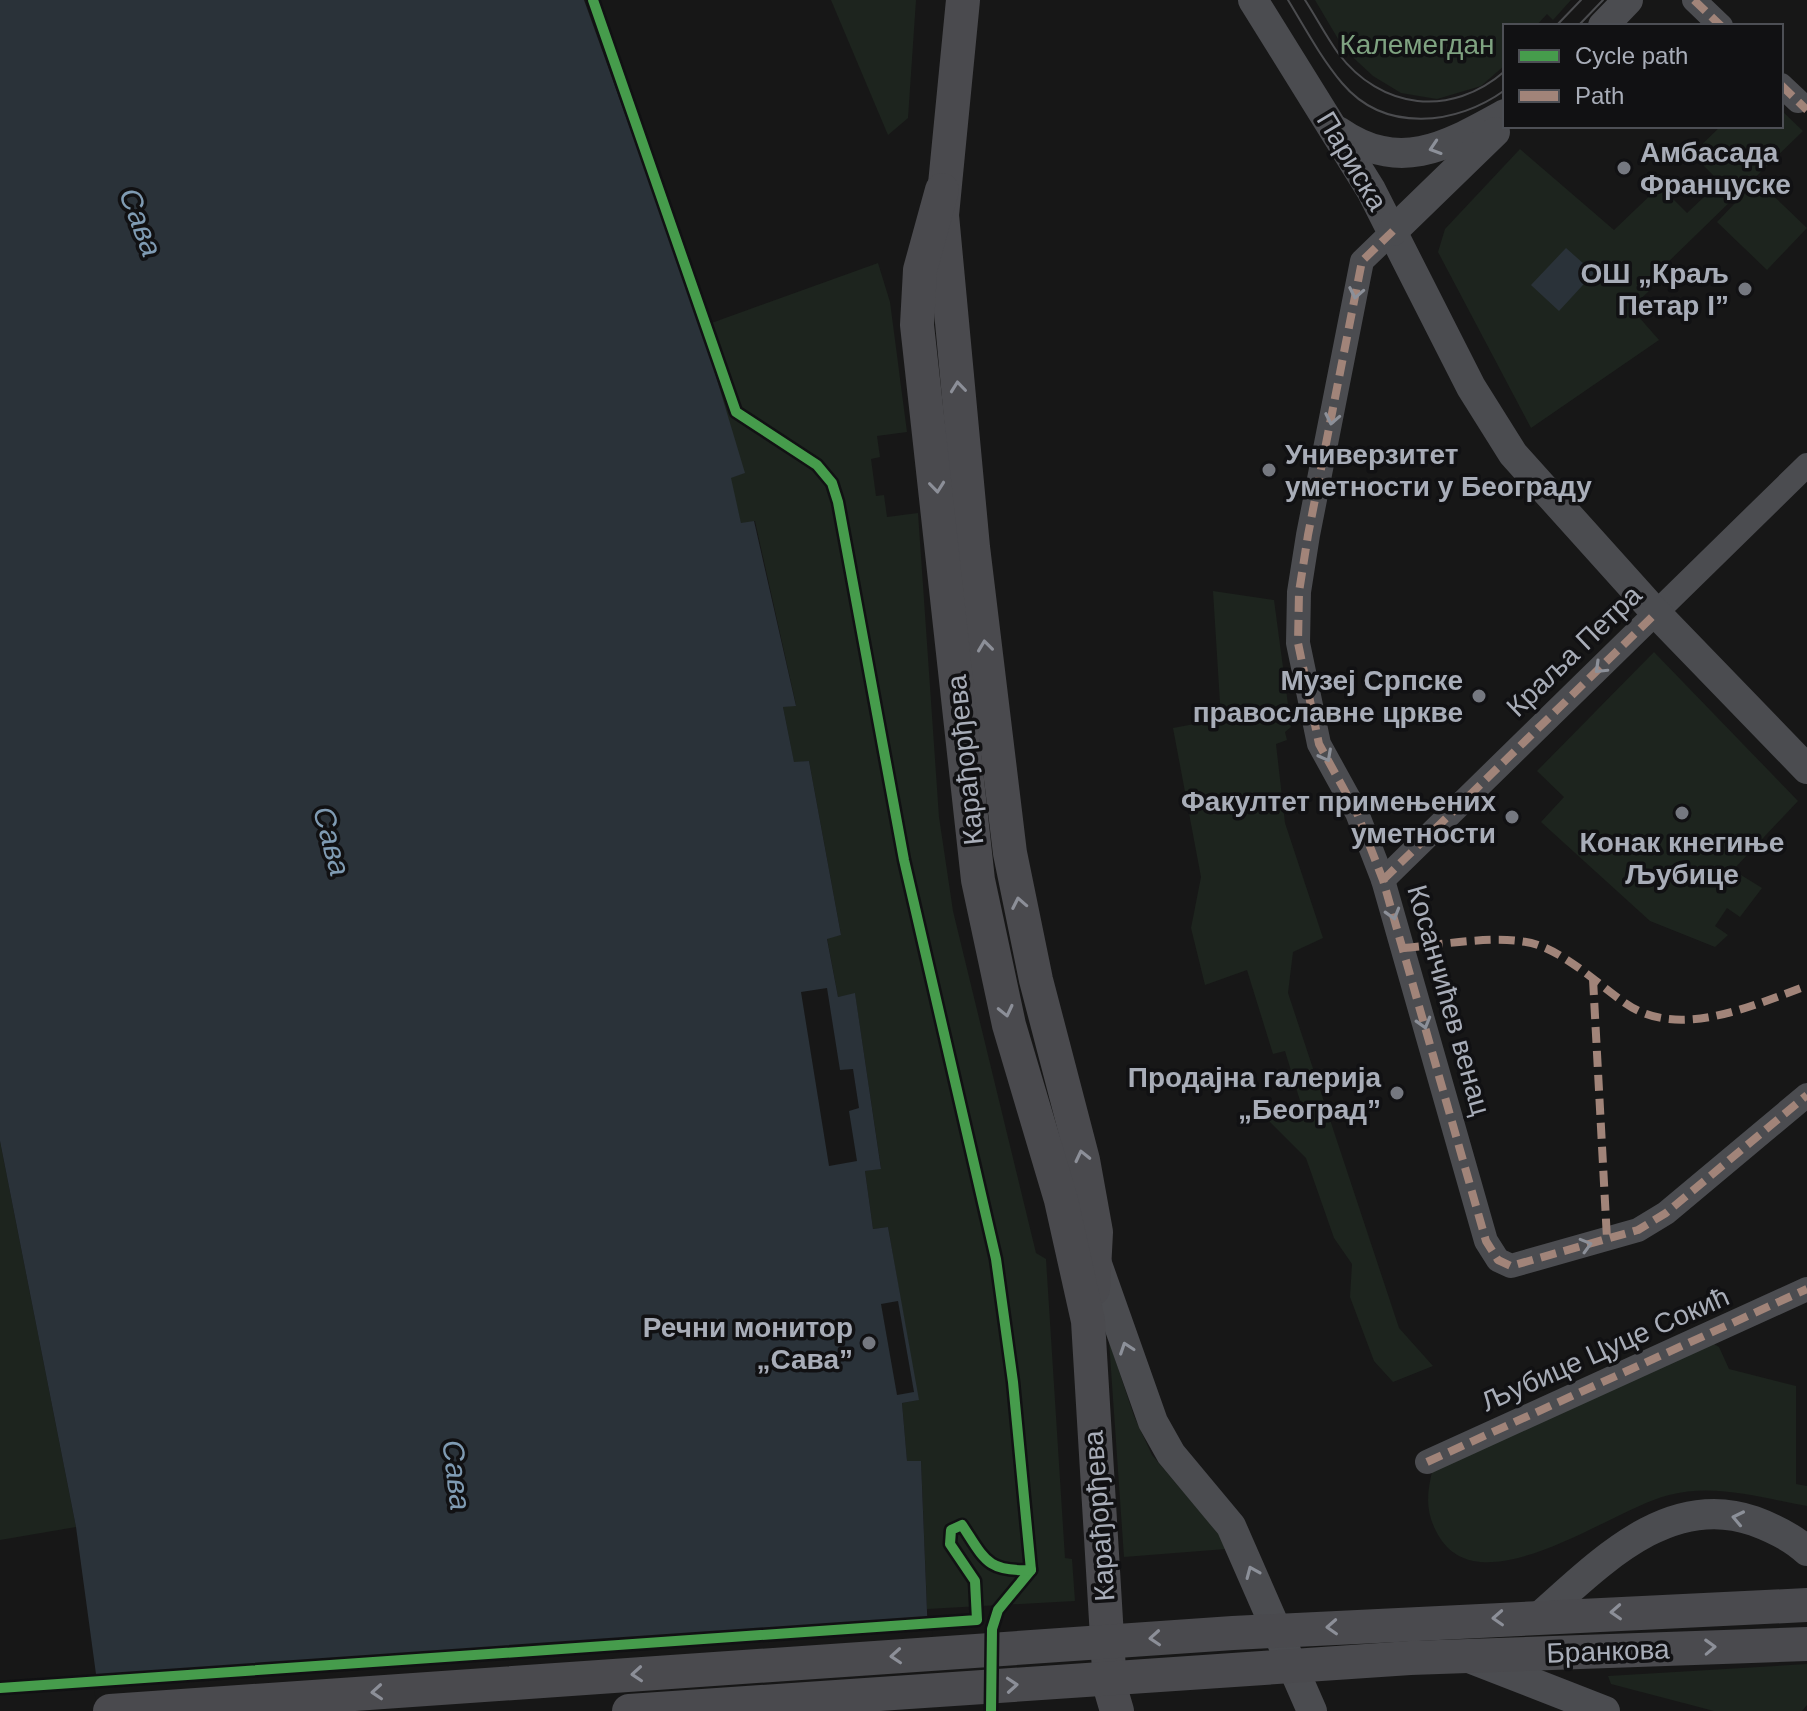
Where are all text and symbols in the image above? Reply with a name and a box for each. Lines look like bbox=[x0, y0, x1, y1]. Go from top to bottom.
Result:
legend bbox=[1503, 24, 1783, 128]
park label: Калемегдан bbox=[1340, 29, 1494, 60]
text: Cycle path bbox=[1575, 42, 1688, 69]
text: Path bbox=[1575, 82, 1624, 109]
street label: Париска bbox=[1311, 106, 1394, 216]
place label: Амбасада Француске bbox=[1640, 137, 1791, 200]
one-way arrow bbox=[1429, 139, 1443, 155]
marker: Амбасада Француске bbox=[1615, 159, 1633, 177]
water label: Сава bbox=[113, 183, 169, 261]
place label: ОШ „Краљ Петар I” bbox=[1580, 258, 1729, 321]
marker: ОШ „Краљ Петар I” bbox=[1736, 280, 1754, 298]
one-way arrow bbox=[1349, 286, 1366, 299]
one-way arrow bbox=[949, 380, 966, 393]
one-way arrow bbox=[1324, 412, 1341, 425]
place label: Универзитет уметности у Београду bbox=[1285, 439, 1592, 502]
marker: Универзитет уметности у Београду bbox=[1260, 461, 1278, 479]
one-way arrow bbox=[928, 481, 945, 494]
street label: Краља Петра bbox=[1500, 579, 1648, 723]
one-way arrow bbox=[977, 639, 994, 653]
one-way arrow bbox=[1595, 659, 1609, 673]
place label: Музеј Српске православне цркве bbox=[1193, 665, 1463, 728]
street label: Карађорђева bbox=[941, 673, 989, 847]
marker: Музеј Српске православне цркве bbox=[1470, 687, 1488, 705]
one-way arrow bbox=[1316, 747, 1331, 762]
place label: Факултет примењених уметности bbox=[1181, 786, 1496, 849]
water label: Сава bbox=[307, 803, 357, 879]
marker: Конак кнегиње Љубице bbox=[1673, 804, 1691, 822]
marker: Факултет примењених уметности bbox=[1503, 808, 1521, 826]
place label: Конак кнегиње Љубице bbox=[1580, 827, 1784, 890]
street label: Косанчићев венац bbox=[1401, 881, 1497, 1119]
one-way arrow bbox=[1012, 897, 1029, 910]
one-way arrow bbox=[1384, 906, 1400, 920]
one-way arrow bbox=[996, 1004, 1013, 1018]
one-way arrow bbox=[1415, 1015, 1432, 1029]
place label: Продајна галерија „Београд” bbox=[1128, 1062, 1381, 1125]
marker: Продајна галерија „Београд” bbox=[1388, 1084, 1406, 1102]
one-way arrow bbox=[1074, 1149, 1091, 1163]
one-way arrow bbox=[1578, 1238, 1592, 1254]
street label: Љубице Цуце Сокић bbox=[1476, 1280, 1734, 1418]
place label: Речни монитор „Сава” bbox=[643, 1312, 853, 1375]
marker: Речни монитор „Сава” bbox=[860, 1334, 878, 1352]
one-way arrow bbox=[1119, 1341, 1136, 1355]
street label: Карађорђева bbox=[1078, 1429, 1120, 1602]
water label: Сава bbox=[436, 1438, 478, 1512]
one-way arrow bbox=[1731, 1510, 1745, 1527]
one-way arrow bbox=[1246, 1566, 1262, 1580]
one-way arrow bbox=[1609, 1603, 1622, 1620]
one-way arrow bbox=[1491, 1609, 1504, 1626]
one-way arrow bbox=[1325, 1618, 1338, 1635]
one-way arrow bbox=[1149, 1629, 1162, 1646]
street label: Бранкова bbox=[1546, 1633, 1671, 1669]
one-way arrow bbox=[1704, 1639, 1717, 1656]
one-way arrow bbox=[889, 1647, 902, 1664]
one-way arrow bbox=[630, 1665, 643, 1682]
one-way arrow bbox=[1006, 1677, 1019, 1694]
one-way arrow bbox=[370, 1683, 383, 1700]

